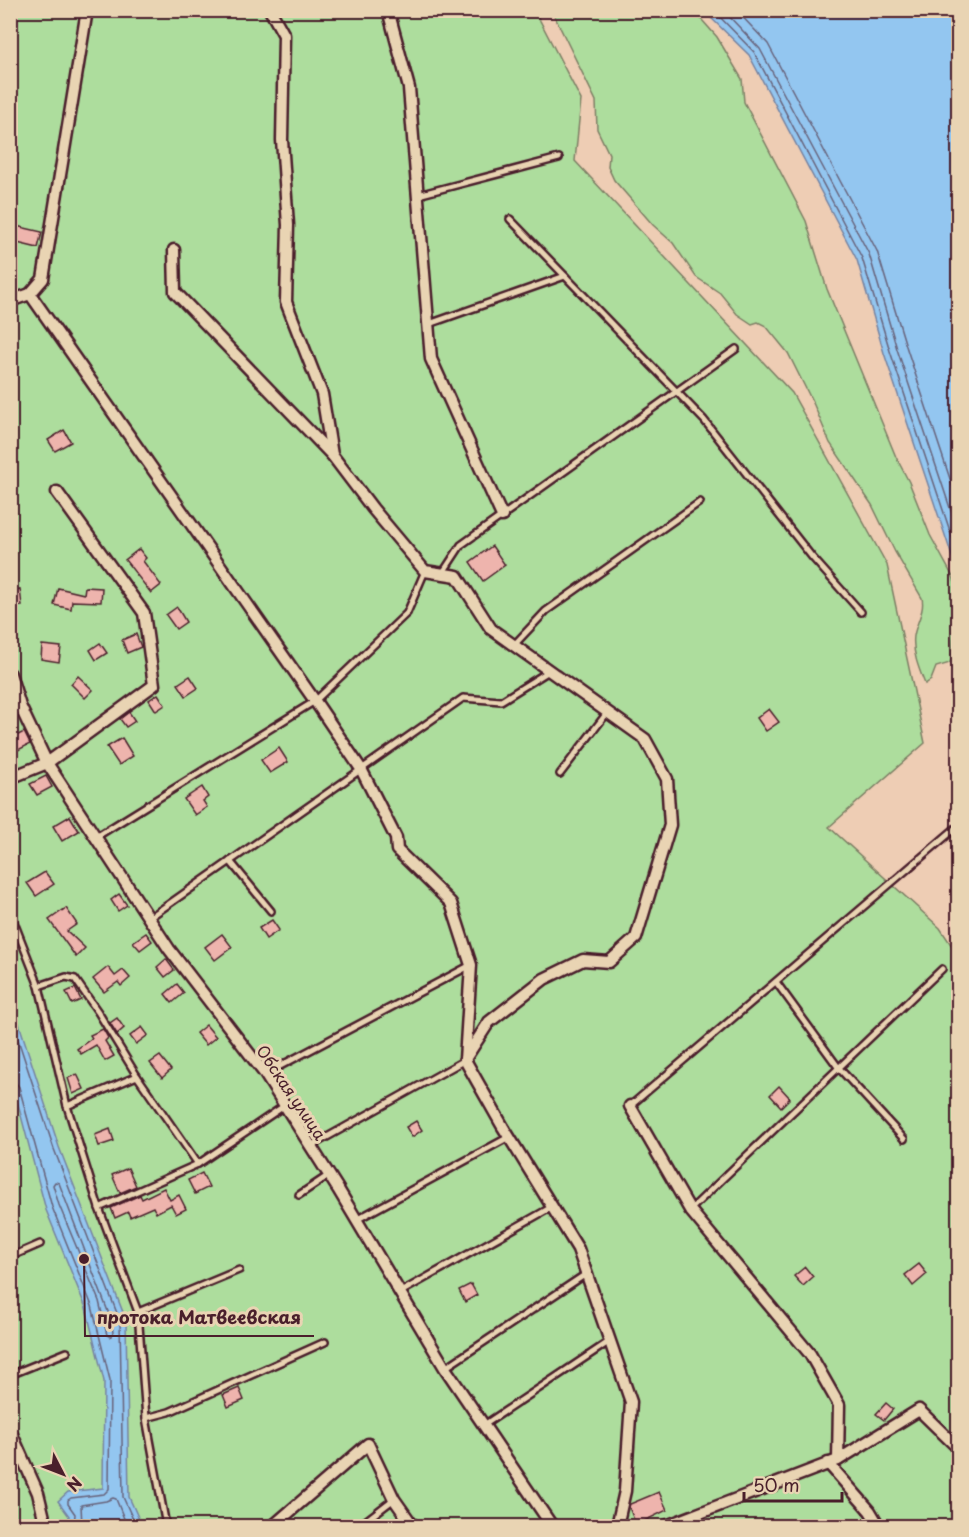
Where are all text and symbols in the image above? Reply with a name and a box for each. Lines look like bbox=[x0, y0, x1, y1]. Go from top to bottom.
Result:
street label: Обская улица bbox=[251, 1040, 333, 1144]
callout: протока Матвеевская bbox=[85, 1300, 314, 1336]
text: протока Матвеевская bbox=[97, 1303, 301, 1330]
north arrow bbox=[33, 1444, 93, 1504]
scale bar bbox=[744, 1465, 842, 1503]
text: 50 m bbox=[753, 1471, 800, 1498]
text: N bbox=[62, 1472, 88, 1497]

